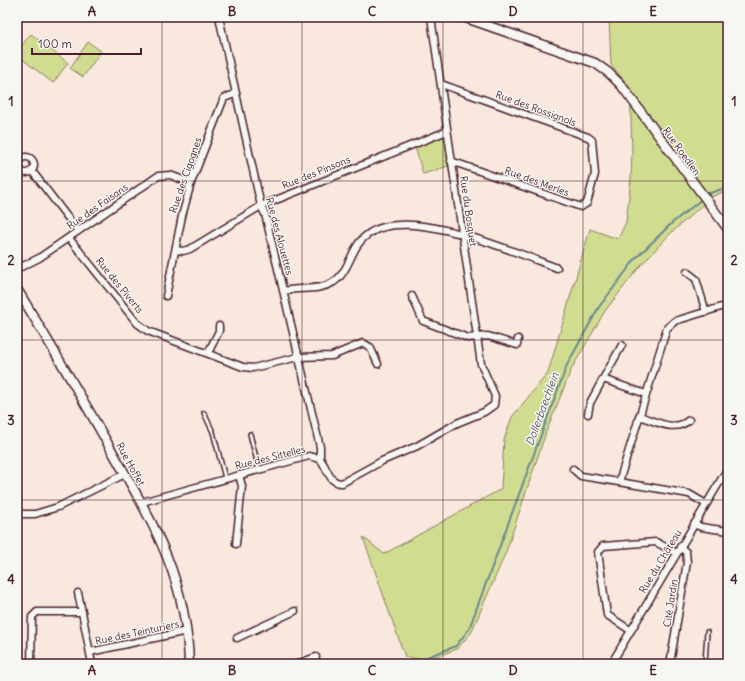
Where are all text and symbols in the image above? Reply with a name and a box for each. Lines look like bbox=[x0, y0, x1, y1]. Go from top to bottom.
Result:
text: A bbox=[88, 3, 97, 20]
text: B bbox=[228, 3, 237, 20]
text: C bbox=[368, 3, 377, 20]
text: D bbox=[508, 3, 518, 20]
text: E bbox=[649, 3, 657, 20]
scale bar bbox=[32, 30, 141, 56]
text: 100 m bbox=[38, 36, 72, 51]
street label: Rue des Rossignols bbox=[494, 88, 578, 129]
text: 1 bbox=[8, 93, 14, 110]
text: 1 bbox=[731, 93, 737, 110]
street label: Rue Roedlen bbox=[660, 125, 704, 178]
street label: Rue des Cigognes bbox=[166, 135, 205, 215]
street label: Rue des Pinsons bbox=[280, 153, 353, 192]
street label: Rue des Merles bbox=[503, 164, 571, 199]
street label: Rue du Bosquet bbox=[457, 175, 480, 248]
street label: Rue des Faisans bbox=[64, 180, 131, 232]
street label: Rue des Alouettes bbox=[263, 196, 296, 277]
text: 2 bbox=[7, 252, 15, 269]
text: 2 bbox=[730, 252, 738, 269]
street label: Rue des Piverts bbox=[93, 255, 147, 316]
water label: Dollerbaechlein bbox=[522, 370, 562, 447]
text: 3 bbox=[7, 412, 15, 429]
text: 3 bbox=[730, 412, 738, 429]
street label: Rue Hoffet bbox=[113, 440, 148, 489]
street label: Rue des Sittelles bbox=[233, 442, 307, 473]
street label: Rue du Château bbox=[636, 527, 685, 596]
text: 4 bbox=[7, 571, 15, 588]
text: 4 bbox=[730, 571, 738, 588]
street label: Cité Jardin bbox=[660, 578, 681, 628]
street label: Rue des Teinturiers bbox=[94, 617, 181, 648]
text: A bbox=[88, 662, 97, 679]
text: B bbox=[228, 662, 237, 679]
text: C bbox=[368, 662, 377, 679]
text: D bbox=[508, 662, 518, 679]
text: E bbox=[649, 662, 657, 679]

